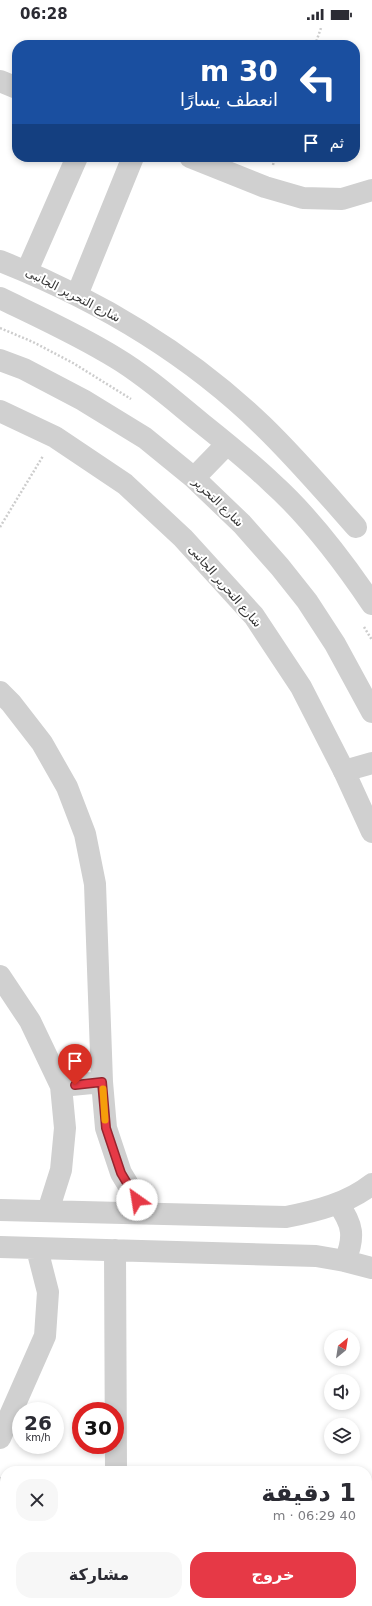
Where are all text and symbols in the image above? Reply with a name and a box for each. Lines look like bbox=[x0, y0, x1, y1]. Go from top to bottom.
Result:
text: 06:28 bbox=[20, 5, 68, 23]
text: 30 m bbox=[200, 55, 278, 88]
icon: left bbox=[292, 56, 344, 108]
text: انعطف يسارًا bbox=[180, 89, 278, 110]
icon: arrive bbox=[300, 132, 322, 154]
text: ثم bbox=[330, 134, 344, 152]
street label: شارع التحرير الجانبى bbox=[23, 265, 123, 326]
street label: شارع التحرير bbox=[188, 474, 246, 530]
street label: شارع التحرير الجانبى bbox=[185, 542, 265, 631]
pin bbox=[58, 1044, 92, 1085]
icon: arrive bbox=[64, 1050, 86, 1072]
position arrow bbox=[116, 1179, 158, 1221]
north arrow bbox=[324, 1330, 360, 1366]
map controls bbox=[324, 1330, 360, 1454]
button: sound bbox=[324, 1374, 360, 1410]
speed limit sign: 30 bbox=[72, 1402, 124, 1454]
text: 26 bbox=[24, 1411, 52, 1435]
button: layers bbox=[324, 1418, 360, 1454]
text: km/h bbox=[25, 1432, 51, 1443]
button: close bbox=[16, 1479, 58, 1521]
text: 1 دقيقة bbox=[261, 1479, 356, 1507]
text: 40 m · 06:29 bbox=[273, 1508, 356, 1523]
button: مشاركة bbox=[16, 1552, 182, 1598]
button: خروج bbox=[190, 1552, 356, 1598]

